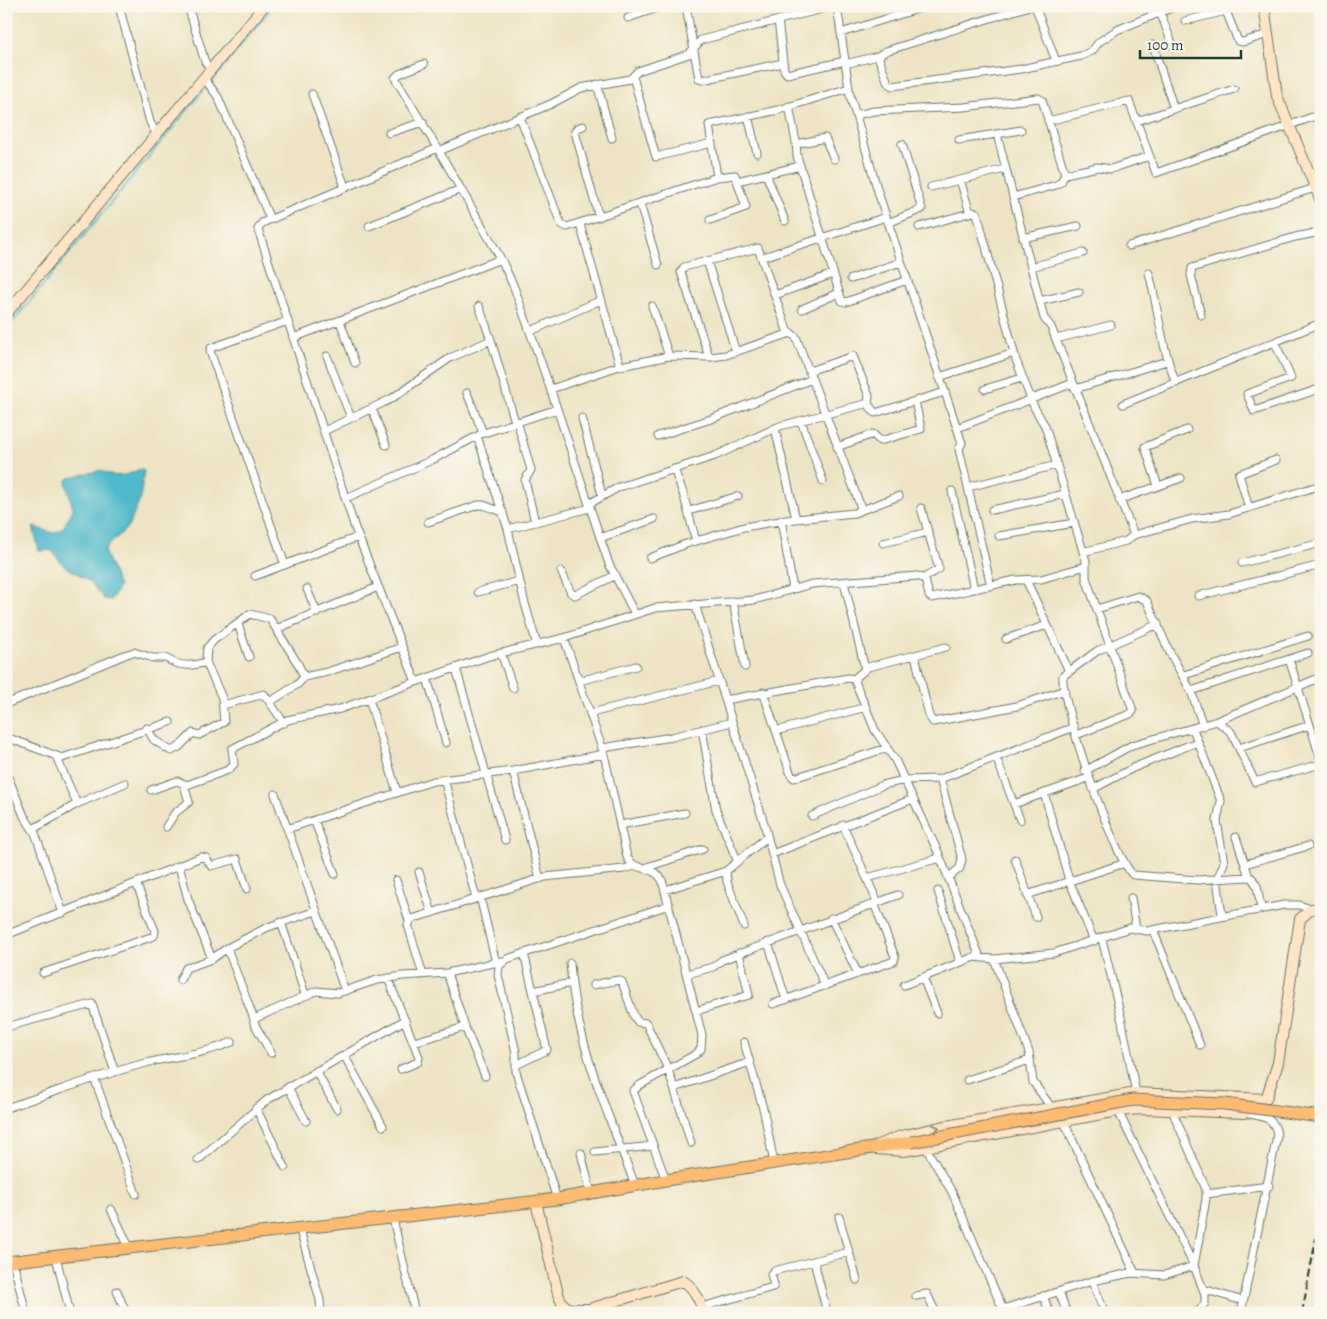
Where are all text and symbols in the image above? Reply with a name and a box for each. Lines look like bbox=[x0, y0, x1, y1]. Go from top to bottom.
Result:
scale bar bbox=[1140, 28, 1241, 60]
text: 100 m bbox=[1147, 35, 1184, 55]
one-way arrow bbox=[931, 1123, 940, 1134]

